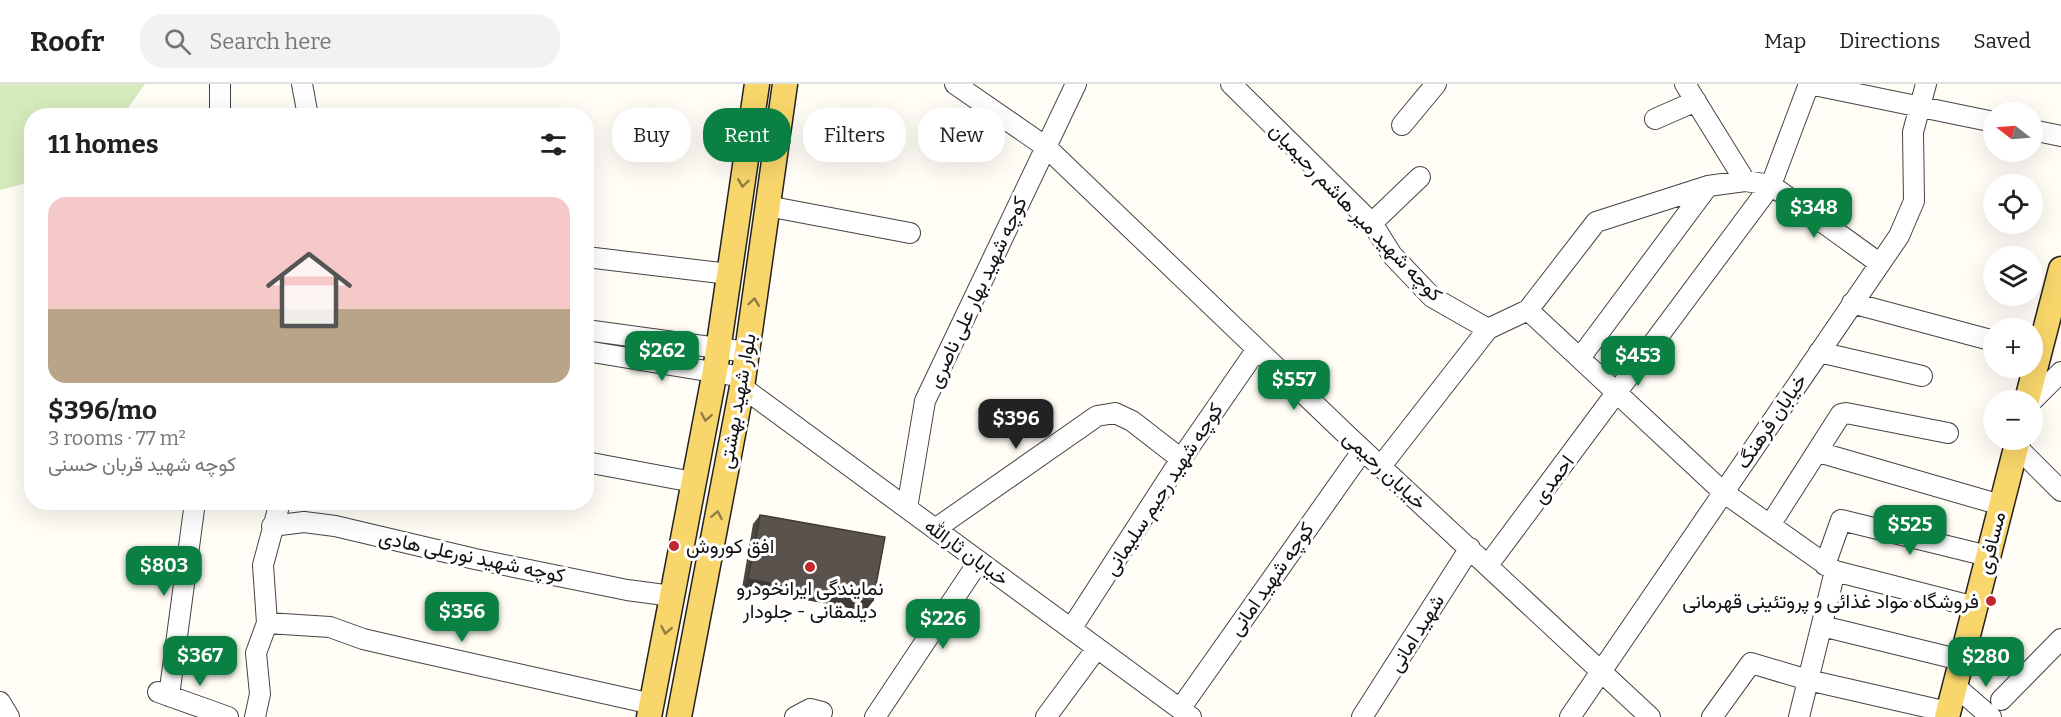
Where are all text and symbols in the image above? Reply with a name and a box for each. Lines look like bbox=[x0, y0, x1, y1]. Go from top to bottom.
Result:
search box bbox=[140, 14, 560, 68]
text: Roofr bbox=[30, 25, 104, 58]
icon: search bbox=[161, 25, 194, 58]
text: Search here bbox=[209, 28, 331, 55]
text: Map bbox=[1764, 28, 1806, 54]
text: Directions bbox=[1839, 28, 1940, 54]
text: Saved bbox=[1973, 28, 2031, 54]
north arrow bbox=[1983, 102, 2043, 162]
map controls bbox=[1983, 102, 2043, 450]
chip: Buy bbox=[612, 108, 691, 162]
chip: Rent bbox=[703, 108, 791, 162]
chip: Filters bbox=[803, 108, 906, 162]
chip: New bbox=[918, 108, 1005, 162]
street label: کوچه شهید میر هاشم رحیمیان bbox=[1263, 118, 1448, 308]
icon: filters bbox=[537, 128, 570, 161]
text: 11 homes bbox=[48, 129, 159, 160]
button: locate bbox=[1983, 174, 2043, 234]
one-way arrow bbox=[737, 179, 749, 188]
pin: $348 bbox=[1778, 188, 1850, 239]
street label: کوچه شهید بهار علی ناصری bbox=[922, 192, 1034, 392]
text: $348 bbox=[1790, 195, 1838, 219]
icon: home bbox=[255, 236, 363, 344]
button: layers bbox=[1983, 246, 2043, 306]
one-way arrow bbox=[747, 298, 759, 307]
button: + bbox=[1983, 318, 2043, 378]
pin: $262 bbox=[626, 331, 698, 382]
street label: بلوار شهید بهشتی bbox=[713, 331, 762, 471]
pin: $453 bbox=[1602, 336, 1674, 387]
text: $262 bbox=[639, 338, 685, 362]
text: $453 bbox=[1615, 343, 1661, 367]
pin: $557 bbox=[1258, 360, 1330, 411]
text: $557 bbox=[1272, 367, 1316, 391]
street label: خیابان فرهنگ bbox=[1730, 369, 1812, 474]
button: − bbox=[1983, 390, 2043, 450]
text: $396/mo bbox=[48, 395, 157, 426]
street label: کوچه شهید رحیم سلیمانی bbox=[1098, 398, 1229, 581]
pin: $396 bbox=[980, 399, 1052, 450]
text: $396 bbox=[992, 406, 1040, 430]
one-way arrow bbox=[700, 412, 713, 422]
street label: خیابان رحیمی bbox=[1338, 425, 1432, 515]
text: 3 rooms · 77 m² bbox=[48, 426, 186, 450]
street label: احمدی bbox=[1527, 450, 1579, 508]
text: کوچه شهید قربان حسنی bbox=[48, 452, 236, 476]
pin: $525 bbox=[1874, 505, 1946, 556]
street label: مسافری bbox=[1972, 509, 2011, 577]
one-way arrow bbox=[710, 510, 723, 520]
text: $525 bbox=[1887, 512, 1933, 536]
street label: خیابان ثارالله bbox=[920, 513, 1014, 591]
street label: کوچه شهید امانی bbox=[1223, 518, 1321, 641]
street label: کوچه شهید نورعلی هادی bbox=[376, 525, 567, 589]
place label: افق کوروش bbox=[686, 534, 774, 559]
marker: افق کوروش bbox=[667, 539, 681, 553]
pin: $803 bbox=[128, 546, 200, 597]
text: $803 bbox=[140, 553, 188, 577]
marker: نمایندگی ایرانخودرو دیلمقانی - جلودار bbox=[803, 560, 817, 574]
place label: نمایندگی ایرانخودرو دیلمقانی - جلودار bbox=[736, 576, 884, 624]
place label: فروشگاه مواد غذائی و پروتئینی قهرمانی bbox=[1682, 589, 1979, 615]
street label: شهید امانی bbox=[1383, 590, 1450, 677]
pin: $356 bbox=[426, 592, 498, 643]
marker: فروشگاه مواد غذائی و پروتئینی قهرمانی bbox=[1984, 594, 1998, 608]
text: $356 bbox=[439, 599, 485, 623]
pin: $226 bbox=[907, 599, 979, 650]
text: $226 bbox=[920, 606, 966, 630]
one-way arrow bbox=[660, 624, 673, 634]
pin: $367 bbox=[164, 636, 236, 687]
pin: $280 bbox=[1950, 637, 2022, 688]
text: $367 bbox=[177, 643, 223, 667]
text: $280 bbox=[1962, 644, 2010, 668]

